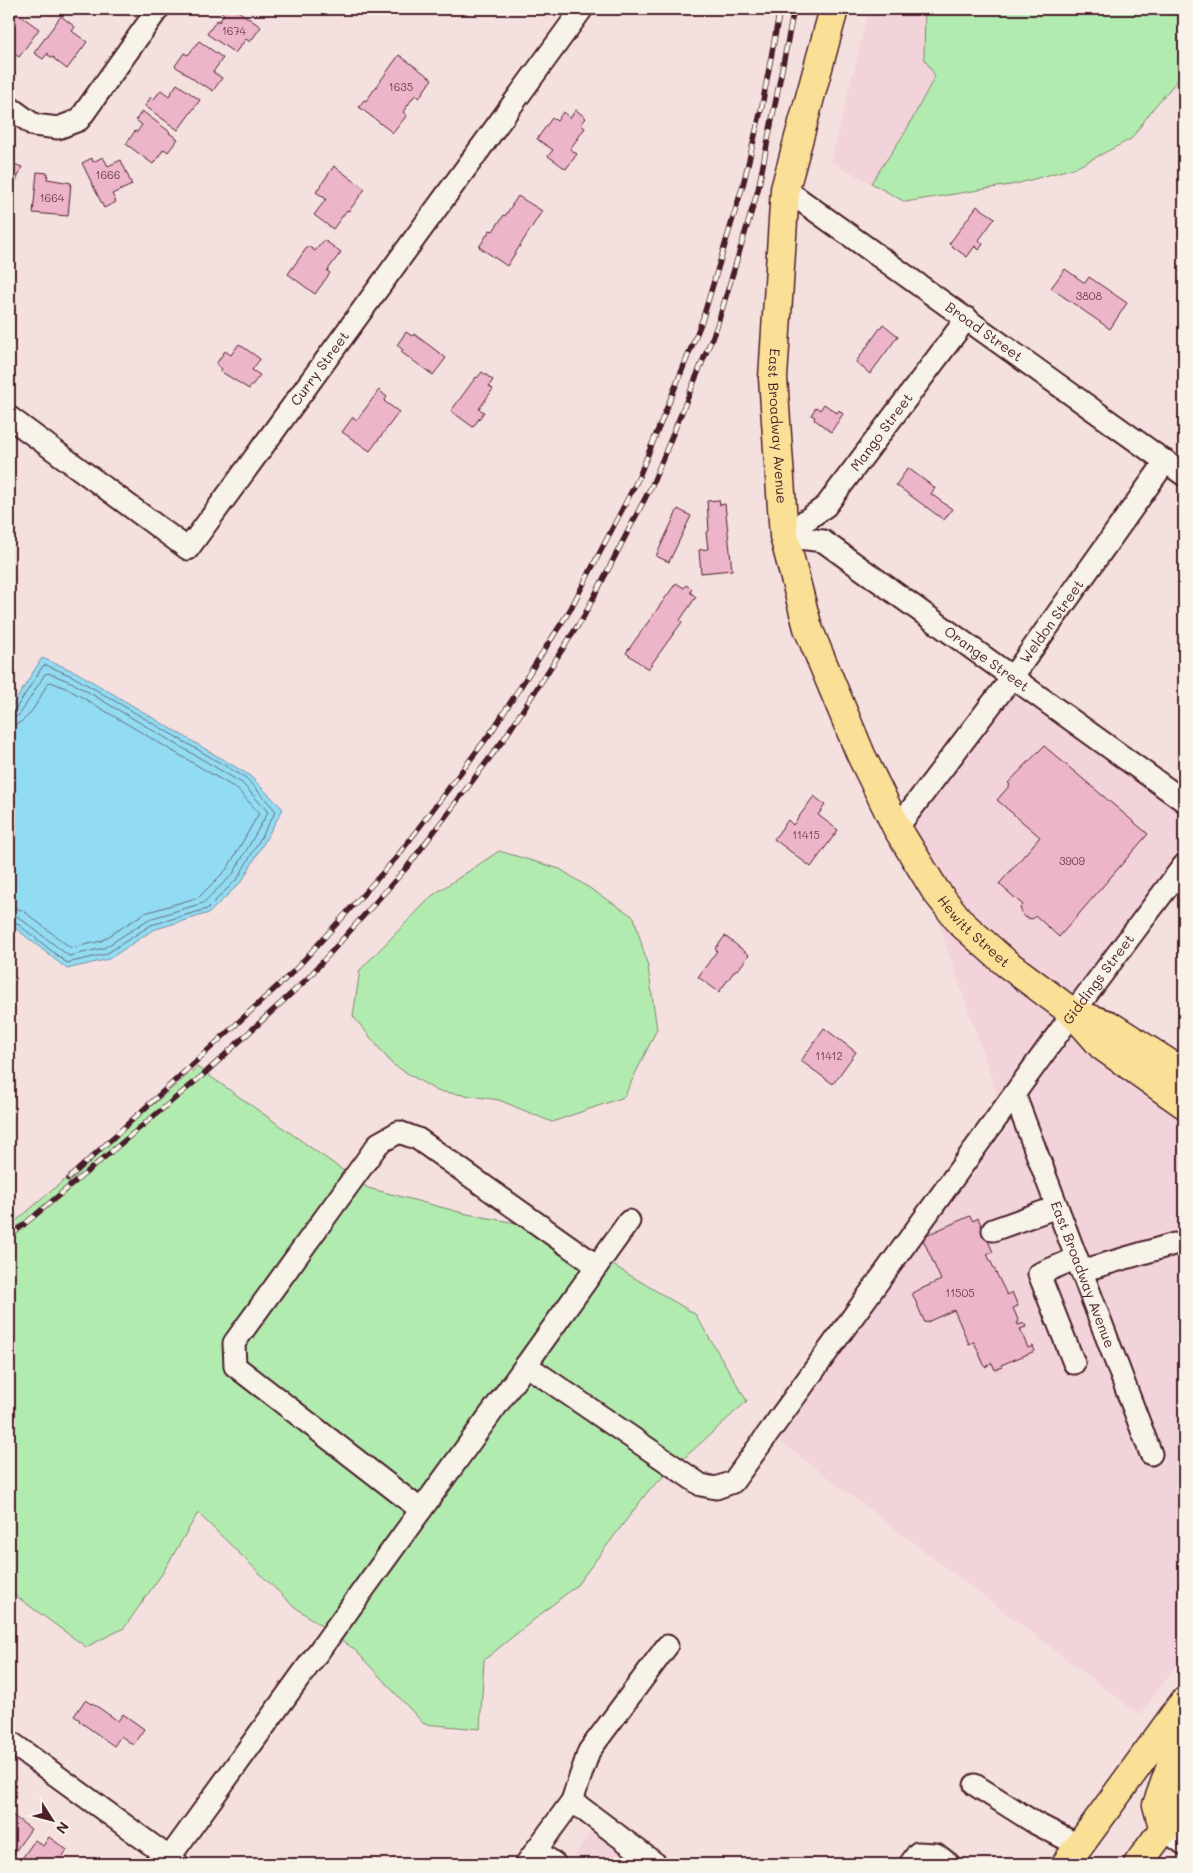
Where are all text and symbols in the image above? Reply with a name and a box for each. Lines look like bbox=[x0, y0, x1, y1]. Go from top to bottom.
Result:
house number: 1674 bbox=[222, 23, 247, 38]
house number: 1635 bbox=[389, 79, 413, 94]
house number: 1666 bbox=[96, 167, 120, 182]
house number: 1664 bbox=[40, 190, 65, 205]
house number: 3808 bbox=[1076, 288, 1103, 303]
street label: Broad Street bbox=[942, 297, 1027, 365]
street label: Curry Street bbox=[286, 327, 353, 409]
street label: East Broadway Avenue bbox=[764, 348, 792, 504]
street label: Mango Street bbox=[845, 389, 917, 475]
street label: Weldon Street bbox=[1015, 576, 1088, 667]
street label: Orange Street bbox=[941, 621, 1033, 696]
house number: 11415 bbox=[792, 827, 820, 842]
house number: 3909 bbox=[1059, 853, 1086, 868]
street label: Hewitt Street bbox=[934, 891, 1014, 971]
street label: Giddings Street bbox=[1058, 930, 1138, 1028]
house number: 11412 bbox=[815, 1048, 843, 1063]
street label: East Broadway Avenue bbox=[1047, 1198, 1120, 1351]
house number: 11505 bbox=[945, 1285, 975, 1300]
north arrow bbox=[28, 1796, 78, 1846]
text: N bbox=[52, 1818, 74, 1838]

